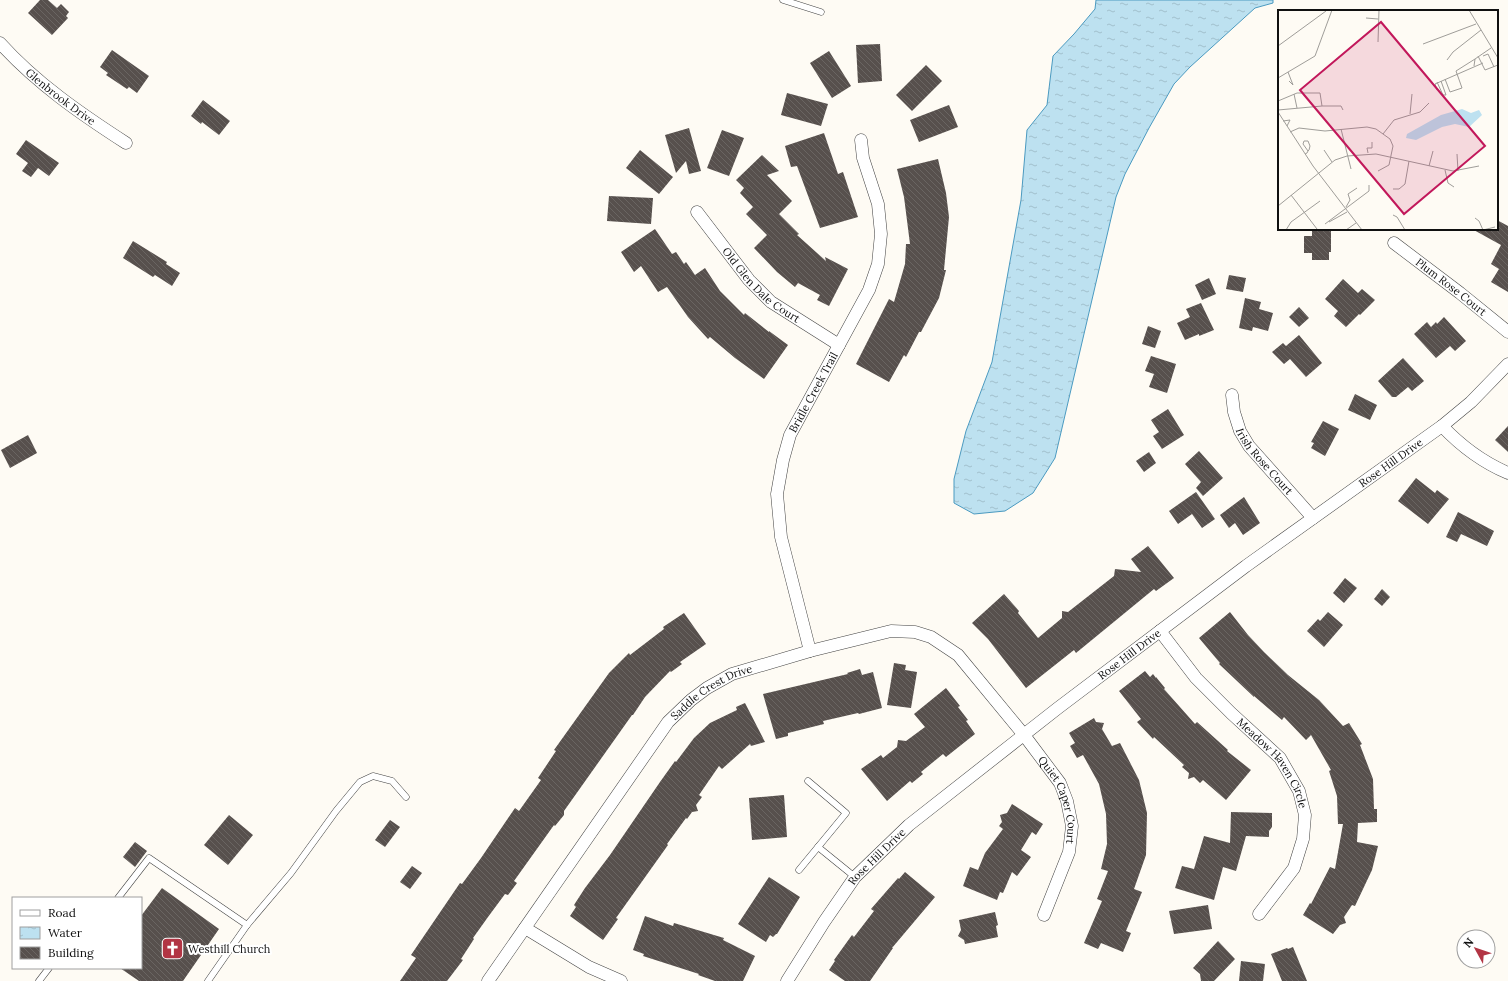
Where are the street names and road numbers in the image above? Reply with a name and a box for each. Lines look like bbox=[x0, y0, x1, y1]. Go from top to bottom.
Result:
street label: Glenbrook Drive bbox=[23, 65, 98, 128]
street label: Old Glen Dale Court bbox=[719, 244, 803, 326]
street label: Plum Rose Court bbox=[1413, 255, 1490, 319]
street label: Bridle Creek Trail bbox=[786, 350, 841, 435]
street label: Irish Rose Court bbox=[1233, 426, 1297, 498]
street label: Rose Hill Drive bbox=[1356, 435, 1425, 490]
street label: Rose Hill Drive bbox=[1095, 626, 1164, 682]
street label: Saddle Crest Drive bbox=[668, 661, 754, 723]
street label: Meadow Haven Circle bbox=[1234, 715, 1310, 810]
street label: Quiet Caper Court bbox=[1035, 753, 1079, 845]
street label: Rose Hill Drive bbox=[845, 825, 908, 888]

